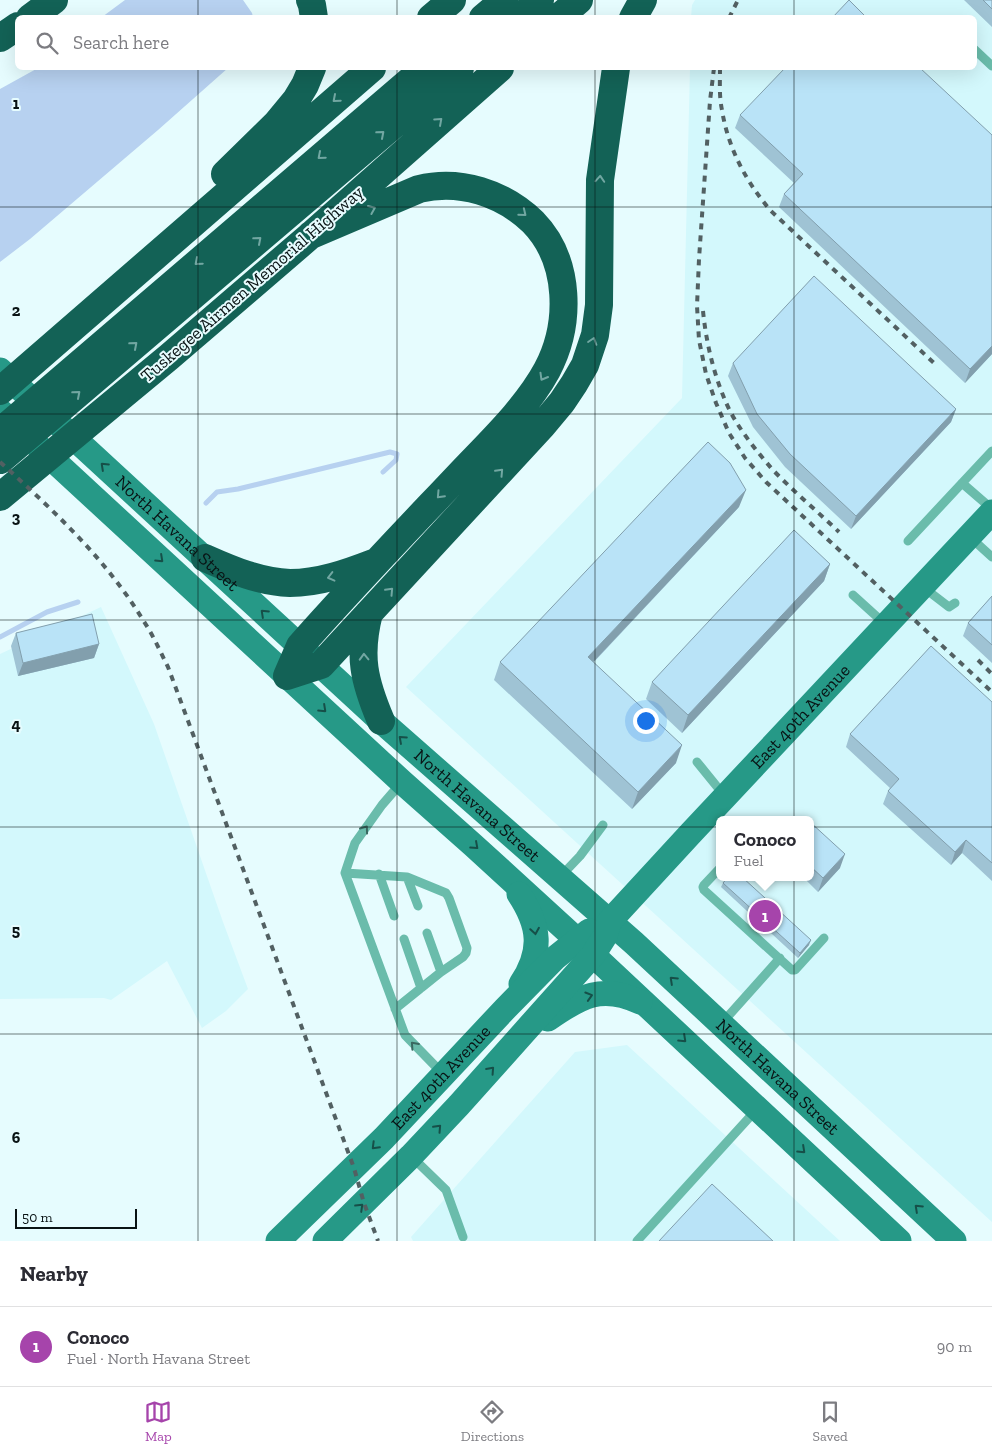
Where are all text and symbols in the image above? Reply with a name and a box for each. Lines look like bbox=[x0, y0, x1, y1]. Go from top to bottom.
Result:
search box bbox=[15, 15, 977, 70]
icon: search bbox=[33, 29, 61, 57]
text: Search here bbox=[73, 31, 169, 54]
text: 1 bbox=[13, 94, 20, 113]
one-way arrow bbox=[332, 94, 341, 103]
one-way arrow bbox=[433, 118, 442, 127]
one-way arrow bbox=[375, 131, 384, 140]
one-way arrow bbox=[318, 150, 327, 159]
one-way arrow bbox=[595, 175, 606, 183]
street label: Tuskegee Airmen Memorial Highway bbox=[136, 181, 369, 387]
one-way arrow bbox=[367, 205, 376, 215]
one-way arrow bbox=[517, 208, 526, 216]
one-way arrow bbox=[252, 236, 261, 245]
one-way arrow bbox=[195, 256, 204, 265]
text: 2 bbox=[12, 301, 21, 320]
one-way arrow bbox=[587, 337, 597, 345]
one-way arrow bbox=[129, 342, 138, 351]
one-way arrow bbox=[539, 372, 549, 381]
one-way arrow bbox=[71, 392, 80, 400]
one-way arrow bbox=[101, 463, 110, 472]
one-way arrow bbox=[494, 468, 503, 477]
street label: North Havana Street bbox=[111, 471, 244, 596]
one-way arrow bbox=[437, 489, 446, 498]
text: 3 bbox=[12, 508, 21, 527]
one-way arrow bbox=[155, 553, 164, 562]
one-way arrow bbox=[326, 571, 335, 582]
one-way arrow bbox=[384, 588, 393, 597]
one-way arrow bbox=[260, 609, 269, 618]
one-way arrow bbox=[359, 653, 369, 661]
street label: East 40th Avenue bbox=[746, 660, 855, 773]
one-way arrow bbox=[317, 703, 326, 712]
your location bbox=[633, 708, 659, 734]
text: 4 bbox=[11, 715, 21, 734]
one-way arrow bbox=[399, 736, 408, 745]
street label: North Havana Street bbox=[410, 744, 545, 867]
popup bbox=[716, 816, 814, 881]
one-way arrow bbox=[359, 825, 368, 835]
text: Conoco bbox=[734, 828, 796, 851]
one-way arrow bbox=[470, 841, 479, 850]
text: Fuel bbox=[734, 851, 764, 870]
pin: 1 bbox=[749, 897, 781, 935]
text: 5 bbox=[12, 921, 20, 940]
one-way arrow bbox=[530, 927, 540, 935]
one-way arrow bbox=[670, 977, 679, 986]
one-way arrow bbox=[584, 992, 592, 1002]
street label: North Havana Street bbox=[711, 1014, 844, 1140]
street label: East 40th Avenue bbox=[387, 1020, 495, 1134]
one-way arrow bbox=[677, 1033, 686, 1042]
one-way arrow bbox=[411, 1042, 420, 1051]
one-way arrow bbox=[485, 1066, 494, 1075]
one-way arrow bbox=[432, 1125, 441, 1134]
text: 6 bbox=[12, 1128, 21, 1147]
one-way arrow bbox=[372, 1140, 381, 1149]
one-way arrow bbox=[796, 1144, 805, 1153]
one-way arrow bbox=[354, 1204, 363, 1213]
one-way arrow bbox=[915, 1205, 924, 1214]
scale bar bbox=[15, 1206, 138, 1229]
text: 50 m bbox=[22, 1209, 53, 1226]
text: Nearby bbox=[20, 1261, 88, 1286]
text: Conoco bbox=[67, 1326, 129, 1349]
text: 1 bbox=[33, 1337, 39, 1356]
text: 90 m bbox=[937, 1337, 972, 1356]
text: Fuel · North Havana Street bbox=[67, 1349, 250, 1368]
tab: Map bbox=[144, 1398, 172, 1445]
tab: Directions bbox=[461, 1398, 524, 1445]
tab: Saved bbox=[813, 1398, 848, 1445]

